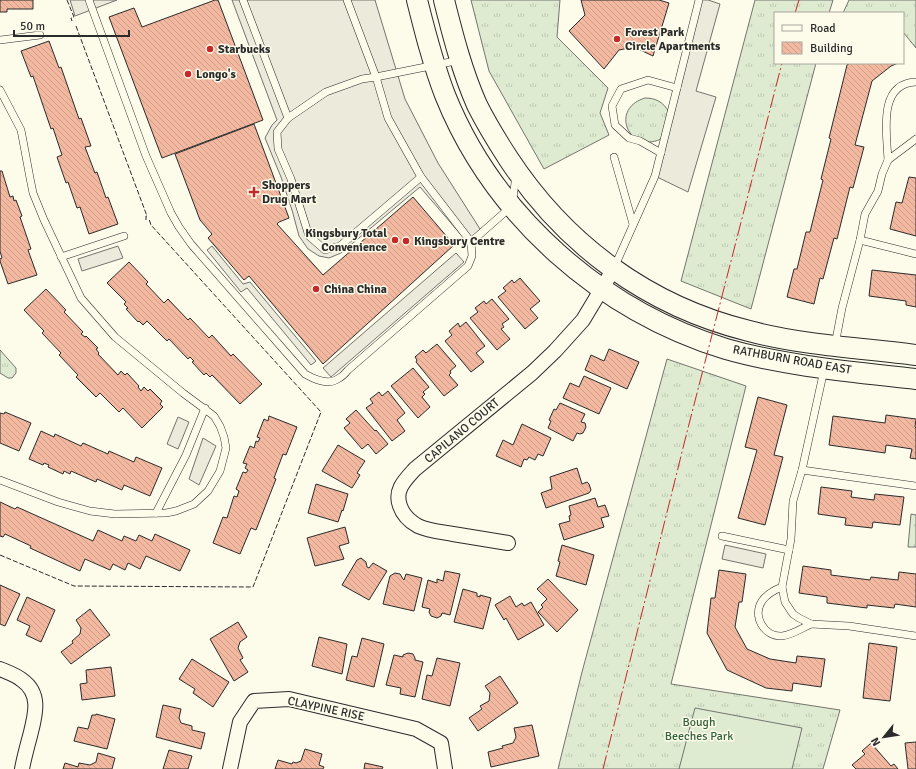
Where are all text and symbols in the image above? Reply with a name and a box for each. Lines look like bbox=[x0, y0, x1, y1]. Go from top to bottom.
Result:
scale bar bbox=[14, 12, 129, 38]
legend bbox=[774, 12, 904, 64]
text: 50 m bbox=[20, 19, 45, 34]
text: Road bbox=[810, 21, 836, 36]
place label: Forest Park Circle Apartments bbox=[625, 25, 721, 54]
marker: Forest Park Circle Apartments bbox=[612, 34, 622, 44]
text: Building bbox=[810, 41, 853, 56]
place label: Starbucks bbox=[218, 42, 271, 57]
marker: Starbucks bbox=[205, 44, 215, 54]
place label: Longo's bbox=[196, 67, 236, 82]
marker: Longo's bbox=[183, 69, 193, 79]
place label: Shoppers Drug Mart bbox=[262, 178, 317, 207]
marker: Shoppers Drug Mart bbox=[249, 187, 259, 197]
place label: Kingsbury Total Convenience bbox=[305, 226, 387, 255]
place label: Kingsbury Centre bbox=[414, 234, 505, 249]
marker: Kingsbury Total Convenience bbox=[390, 235, 400, 245]
marker: Kingsbury Centre bbox=[401, 236, 411, 246]
place label: China China bbox=[324, 282, 387, 297]
marker: China China bbox=[311, 284, 321, 294]
street label: RATHBURN ROAD EAST bbox=[732, 342, 852, 378]
street label: CAPILANO COURT bbox=[422, 395, 503, 467]
street label: CLAYPINE RISE bbox=[286, 694, 366, 725]
park label: Bough Beeches Park bbox=[665, 715, 733, 744]
north arrow bbox=[864, 717, 904, 757]
text: N bbox=[868, 735, 883, 748]

